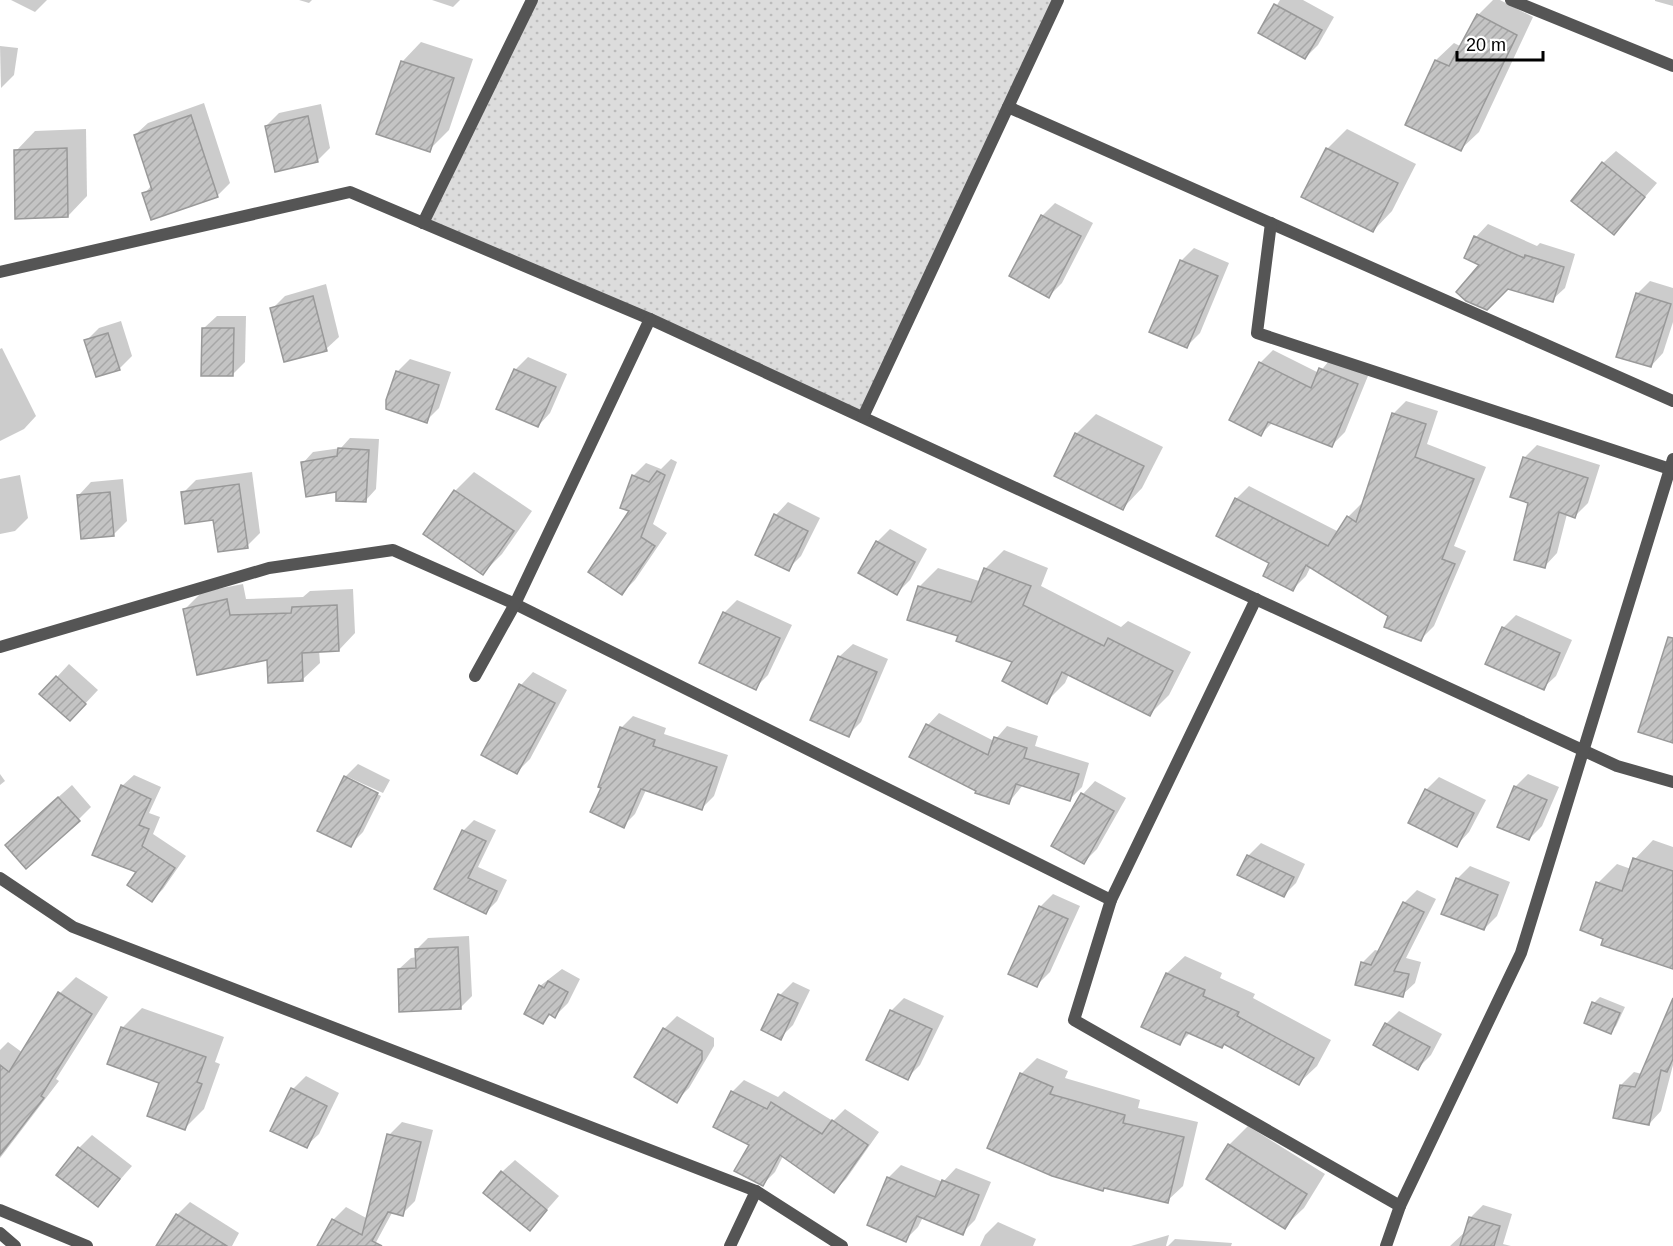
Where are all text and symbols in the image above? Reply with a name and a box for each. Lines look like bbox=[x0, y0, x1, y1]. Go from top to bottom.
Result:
scale bar bbox=[1457, 24, 1542, 62]
text: 20 m bbox=[1466, 35, 1506, 55]

